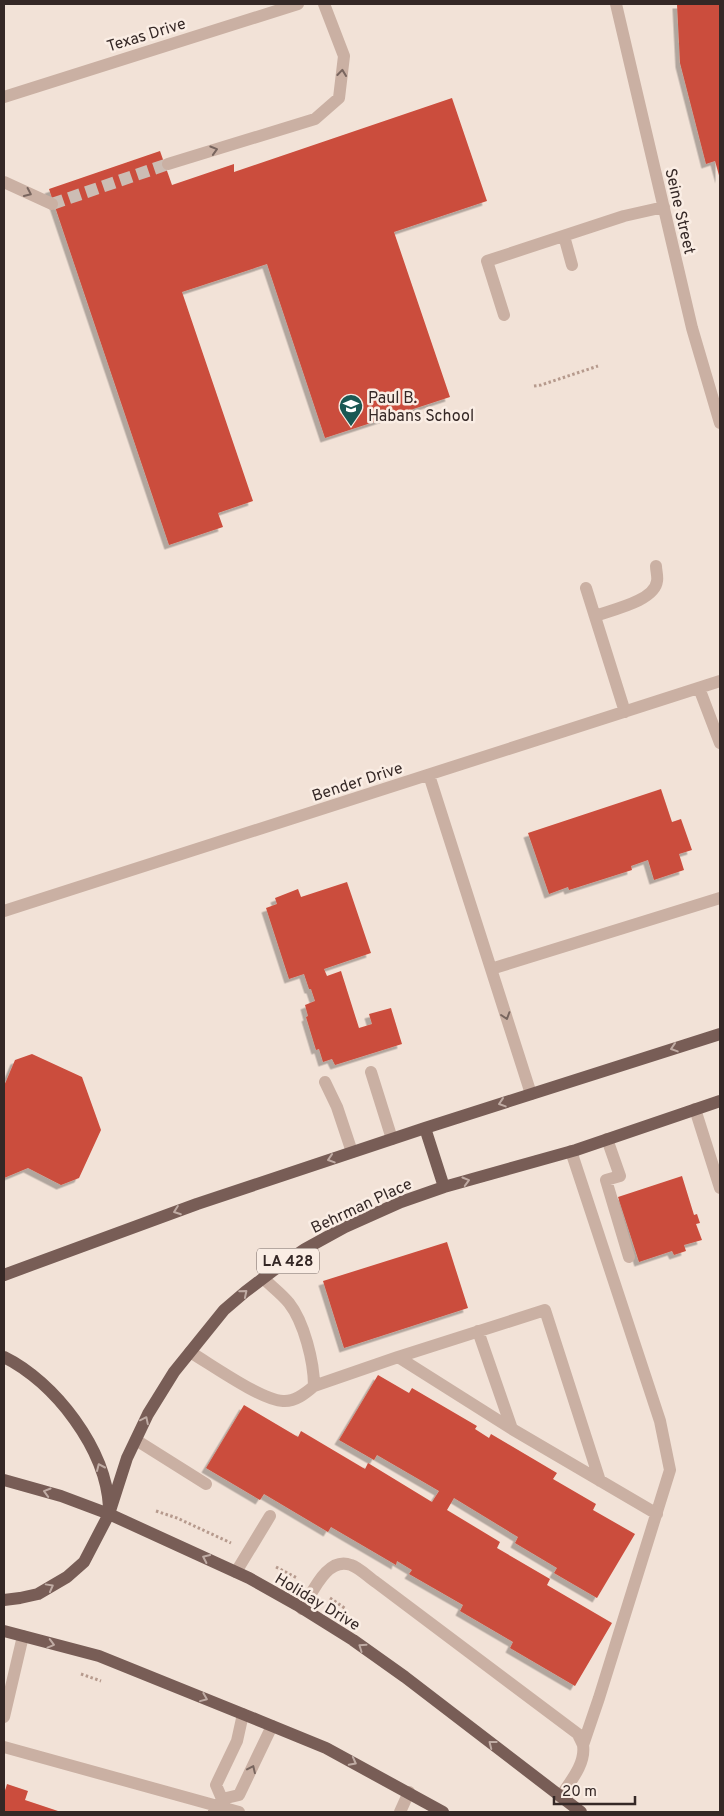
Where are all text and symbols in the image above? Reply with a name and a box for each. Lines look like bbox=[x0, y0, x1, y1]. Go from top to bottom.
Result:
street label: Texas Drive bbox=[105, 14, 188, 57]
one-way arrow bbox=[336, 69, 347, 77]
one-way arrow bbox=[210, 145, 218, 155]
street label: Seine Street bbox=[659, 167, 699, 256]
one-way arrow bbox=[23, 187, 32, 198]
place label: Paul B. Habans School bbox=[368, 389, 474, 427]
school or university icon: Paul B. Habans School bbox=[338, 393, 364, 427]
street label: Bender Drive bbox=[310, 759, 406, 807]
one-way arrow bbox=[500, 1011, 510, 1019]
one-way arrow bbox=[670, 1043, 678, 1053]
one-way arrow bbox=[499, 1097, 507, 1107]
one-way arrow bbox=[328, 1153, 336, 1163]
street label: Behrman Place bbox=[308, 1175, 416, 1239]
one-way arrow bbox=[461, 1176, 470, 1186]
one-way arrow bbox=[173, 1205, 182, 1215]
road number: LA 428 bbox=[257, 1248, 319, 1274]
one-way arrow bbox=[239, 1289, 248, 1298]
one-way arrow bbox=[139, 1416, 149, 1425]
one-way arrow bbox=[96, 1463, 106, 1472]
one-way arrow bbox=[43, 1488, 51, 1498]
one-way arrow bbox=[202, 1554, 211, 1564]
street label: Holiday Drive bbox=[271, 1569, 363, 1636]
one-way arrow bbox=[45, 1584, 54, 1594]
one-way arrow bbox=[46, 1638, 54, 1648]
one-way arrow bbox=[358, 1644, 368, 1653]
one-way arrow bbox=[199, 1692, 208, 1702]
one-way arrow bbox=[488, 1741, 498, 1750]
one-way arrow bbox=[348, 1756, 357, 1766]
one-way arrow bbox=[246, 1765, 256, 1774]
scale bar bbox=[554, 1774, 635, 1806]
text: 20 m bbox=[562, 1783, 597, 1802]

